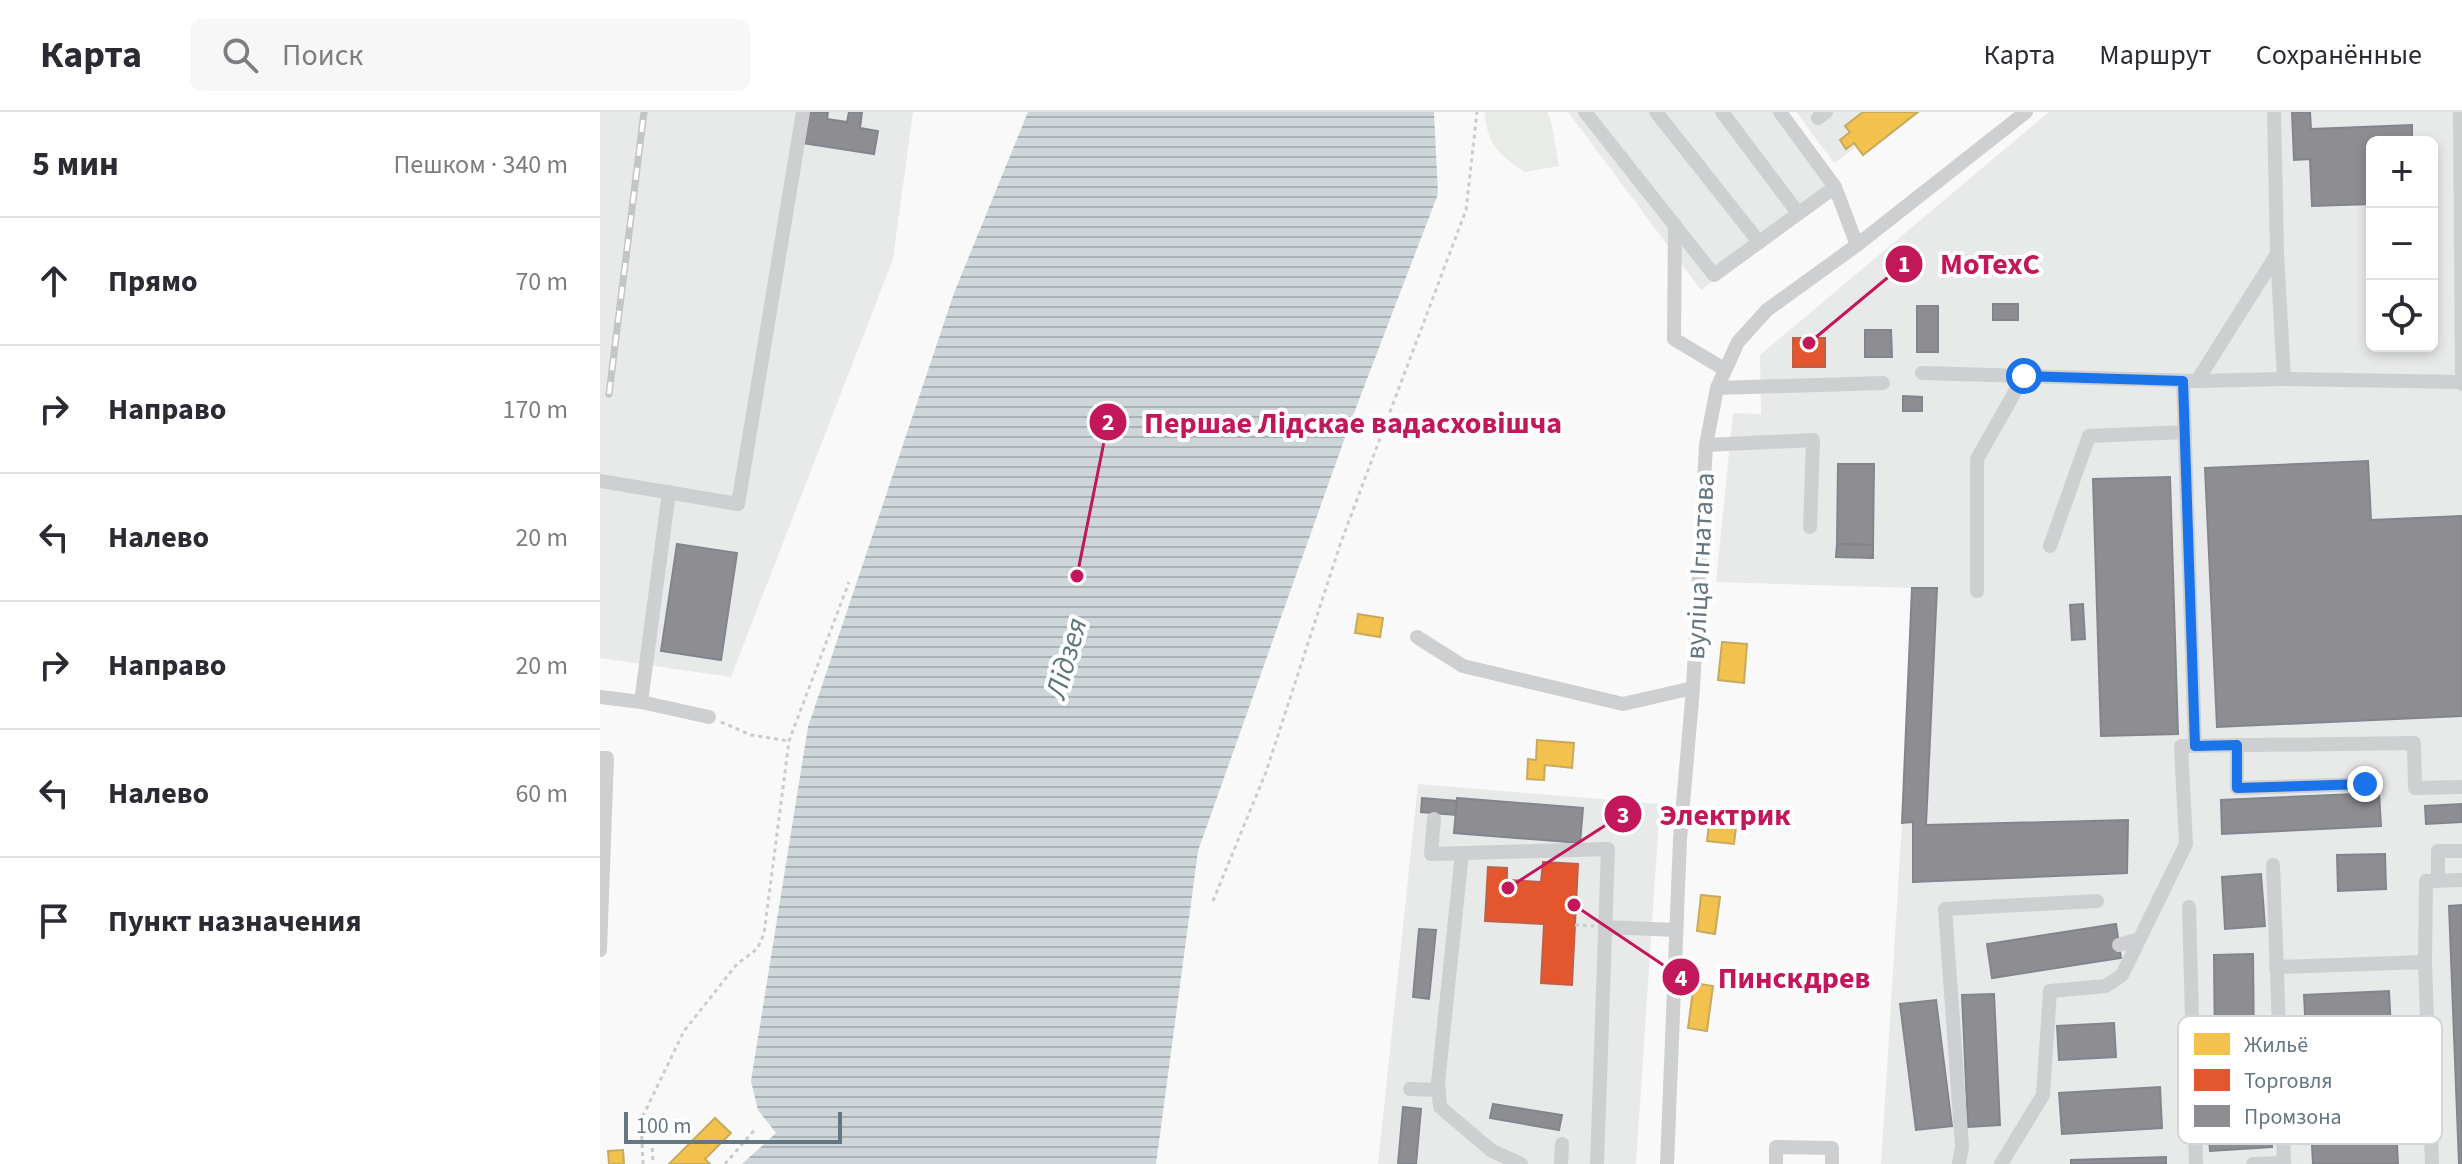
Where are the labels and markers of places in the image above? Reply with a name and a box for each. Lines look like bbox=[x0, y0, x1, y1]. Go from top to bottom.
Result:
callout: MoTexC bbox=[1884, 237, 2056, 291]
callout: Першае Лідскае вадасховішча bbox=[1088, 395, 1578, 449]
callout: Электрик bbox=[1603, 787, 1807, 841]
callout: Пинскдрев bbox=[1661, 950, 1886, 1004]

